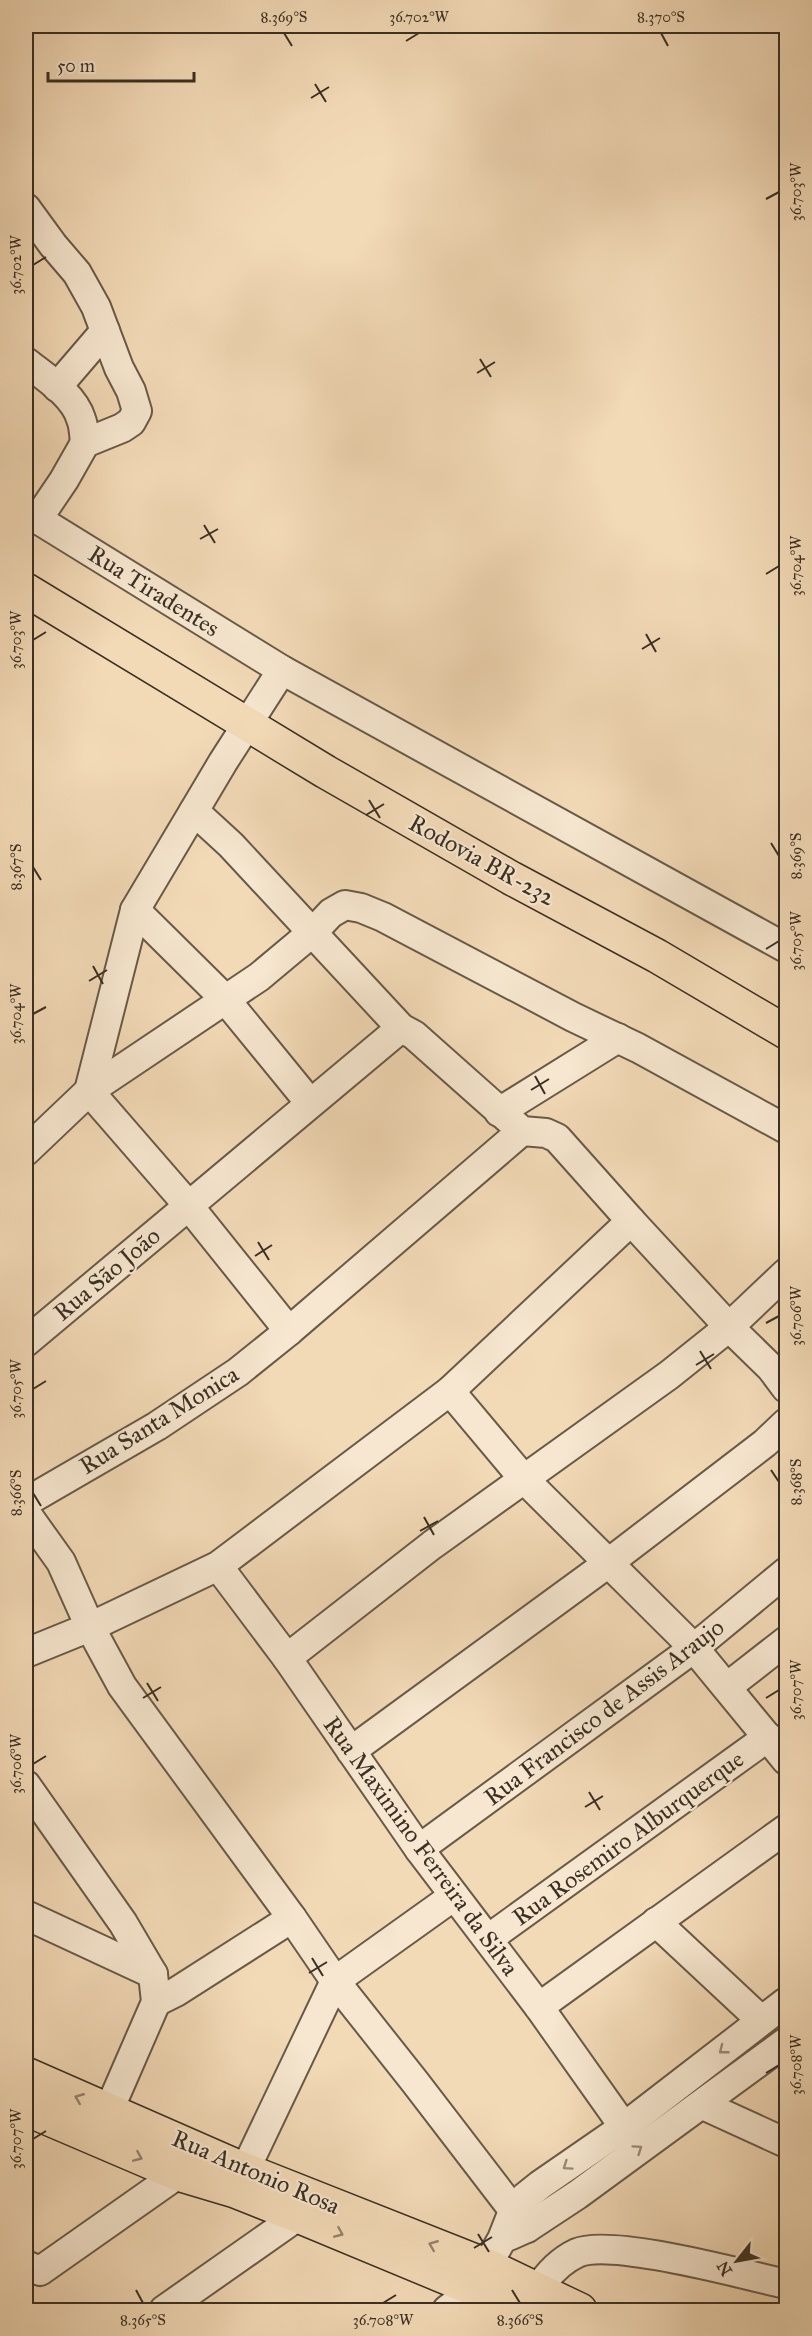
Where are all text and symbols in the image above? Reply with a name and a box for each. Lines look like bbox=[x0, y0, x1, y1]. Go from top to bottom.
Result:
text: 8.369°S bbox=[261, 8, 307, 26]
text: 36.702°W bbox=[389, 8, 450, 26]
text: 8.370°S bbox=[637, 8, 685, 26]
scale bar bbox=[48, 45, 194, 83]
text: 50 m bbox=[57, 55, 95, 77]
text: 36.703°W bbox=[787, 162, 805, 221]
text: 36.702°W bbox=[7, 234, 25, 295]
text: 36.704°W bbox=[787, 535, 805, 596]
street label: Rua Tiradentes bbox=[83, 539, 225, 643]
text: 36.703°W bbox=[7, 610, 25, 669]
street label: Rodovia BR-232 bbox=[404, 808, 560, 913]
text: 8.369°S bbox=[787, 833, 805, 879]
text: 8.367°S bbox=[7, 844, 25, 890]
text: 36.705°W bbox=[787, 911, 805, 971]
text: 36.704°W bbox=[7, 983, 25, 1044]
street label: Rua São João bbox=[48, 1221, 166, 1327]
text: 36.706°W bbox=[787, 1285, 805, 1346]
text: 36.705°W bbox=[7, 1359, 25, 1419]
street label: Rua Santa Monica bbox=[74, 1359, 245, 1481]
text: 8.368°S bbox=[787, 1459, 805, 1505]
text: 8.366°S bbox=[7, 1470, 25, 1516]
street label: Rua Francisco de Assis Araujo bbox=[478, 1612, 730, 1812]
text: 36.707°W bbox=[787, 1659, 805, 1720]
street label: Rua Maximino Ferreira da Silva bbox=[317, 1710, 526, 1982]
text: 36.706°W bbox=[7, 1733, 25, 1794]
street label: Rua Rosemiro Alburquerque bbox=[506, 1744, 750, 1932]
text: 36.708°W bbox=[787, 2034, 805, 2095]
one-way arrow bbox=[719, 2042, 730, 2053]
one-way arrow bbox=[74, 2093, 85, 2105]
text: 36.707°W bbox=[7, 2108, 25, 2169]
street label: Rua Antonio Rosa bbox=[168, 2123, 345, 2221]
one-way arrow bbox=[631, 2146, 642, 2157]
one-way arrow bbox=[131, 2149, 142, 2161]
one-way arrow bbox=[562, 2159, 573, 2170]
one-way arrow bbox=[333, 2226, 344, 2238]
north arrow bbox=[707, 2231, 767, 2291]
one-way arrow bbox=[429, 2240, 440, 2252]
text: N bbox=[713, 2257, 736, 2279]
text: 8.365°S bbox=[120, 2311, 166, 2329]
text: 36.708°W bbox=[353, 2311, 414, 2329]
text: 8.366°S bbox=[497, 2311, 543, 2329]

